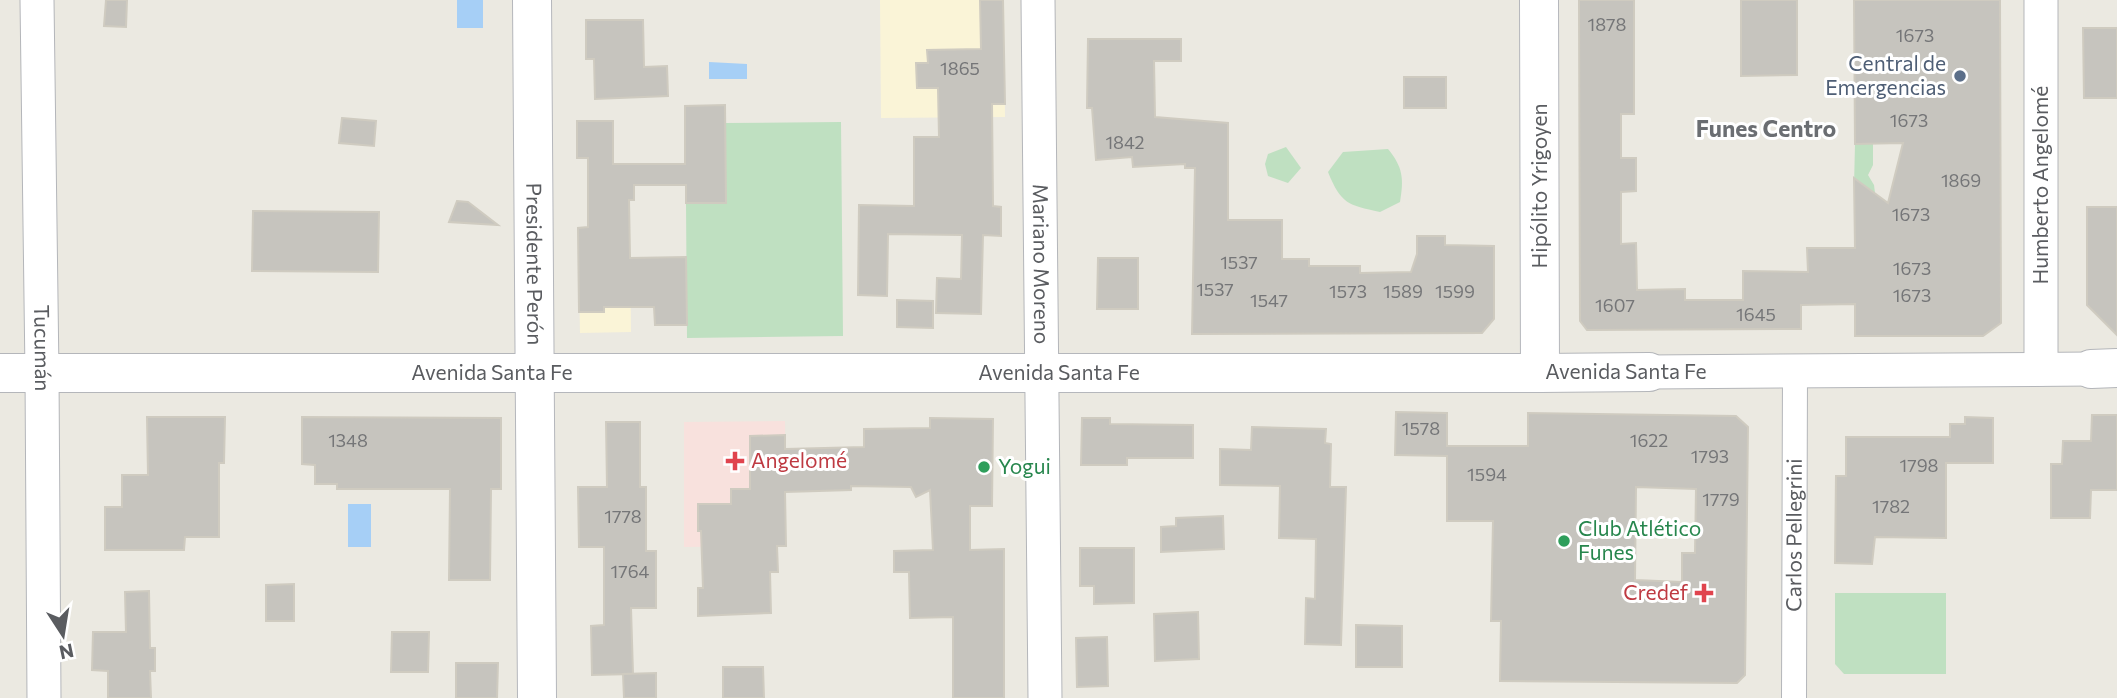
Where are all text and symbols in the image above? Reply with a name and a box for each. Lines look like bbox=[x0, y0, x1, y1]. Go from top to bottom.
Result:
house number: 1878 bbox=[1588, 13, 1627, 35]
house number: 1673 bbox=[1896, 24, 1934, 46]
place label: Central de Emergencias bbox=[1825, 50, 1946, 99]
house number: 1865 bbox=[940, 57, 980, 79]
marker: Central de Emergencias bbox=[1952, 68, 1968, 84]
street label: Humberto Angelomé bbox=[2027, 86, 2052, 284]
street label: Hipólito Yrigoyen bbox=[1526, 104, 1551, 268]
house number: 1673 bbox=[1890, 109, 1928, 131]
district label: Funes Centro bbox=[1696, 114, 1836, 142]
house number: 1842 bbox=[1105, 131, 1145, 153]
house number: 1869 bbox=[1941, 169, 1981, 191]
street label: Presidente Perón bbox=[522, 183, 548, 345]
street label: Mariano Moreno bbox=[1029, 184, 1055, 344]
house number: 1673 bbox=[1892, 203, 1930, 225]
house number: 1537 bbox=[1220, 251, 1258, 273]
house number: 1673 bbox=[1893, 257, 1931, 279]
house number: 1537 bbox=[1196, 278, 1234, 300]
house number: 1573 bbox=[1329, 280, 1367, 302]
house number: 1589 bbox=[1383, 280, 1423, 302]
house number: 1599 bbox=[1435, 280, 1475, 302]
house number: 1673 bbox=[1893, 284, 1931, 306]
house number: 1547 bbox=[1250, 289, 1288, 311]
house number: 1607 bbox=[1595, 294, 1635, 316]
house number: 1645 bbox=[1736, 303, 1776, 325]
street label: Tucumán bbox=[30, 304, 56, 391]
street label: Avenida Santa Fe bbox=[1545, 358, 1707, 383]
street label: Avenida Santa Fe bbox=[411, 359, 573, 384]
street label: Avenida Santa Fe bbox=[978, 359, 1140, 384]
house number: 1578 bbox=[1402, 417, 1440, 439]
house number: 1348 bbox=[328, 429, 368, 451]
house number: 1622 bbox=[1630, 429, 1668, 451]
house number: 1793 bbox=[1691, 445, 1729, 467]
place label: Angelomé bbox=[751, 447, 847, 472]
marker: Angelomé bbox=[725, 451, 745, 471]
place label: Yogui bbox=[998, 453, 1051, 478]
house number: 1798 bbox=[1899, 454, 1939, 476]
street label: Carlos Pellegrini bbox=[1780, 458, 1806, 612]
marker: Yogui bbox=[976, 459, 992, 475]
house number: 1594 bbox=[1467, 463, 1507, 485]
house number: 1779 bbox=[1702, 488, 1740, 510]
house number: 1782 bbox=[1872, 495, 1910, 517]
house number: 1778 bbox=[604, 505, 642, 527]
place label: Club Atlético Funes bbox=[1578, 515, 1701, 564]
marker: Club Atlético Funes bbox=[1556, 533, 1572, 549]
house number: 1764 bbox=[611, 560, 650, 582]
place label: Credef bbox=[1623, 579, 1689, 604]
marker: Credef bbox=[1694, 583, 1714, 603]
north arrow bbox=[28, 600, 98, 670]
text: N bbox=[57, 639, 76, 665]

